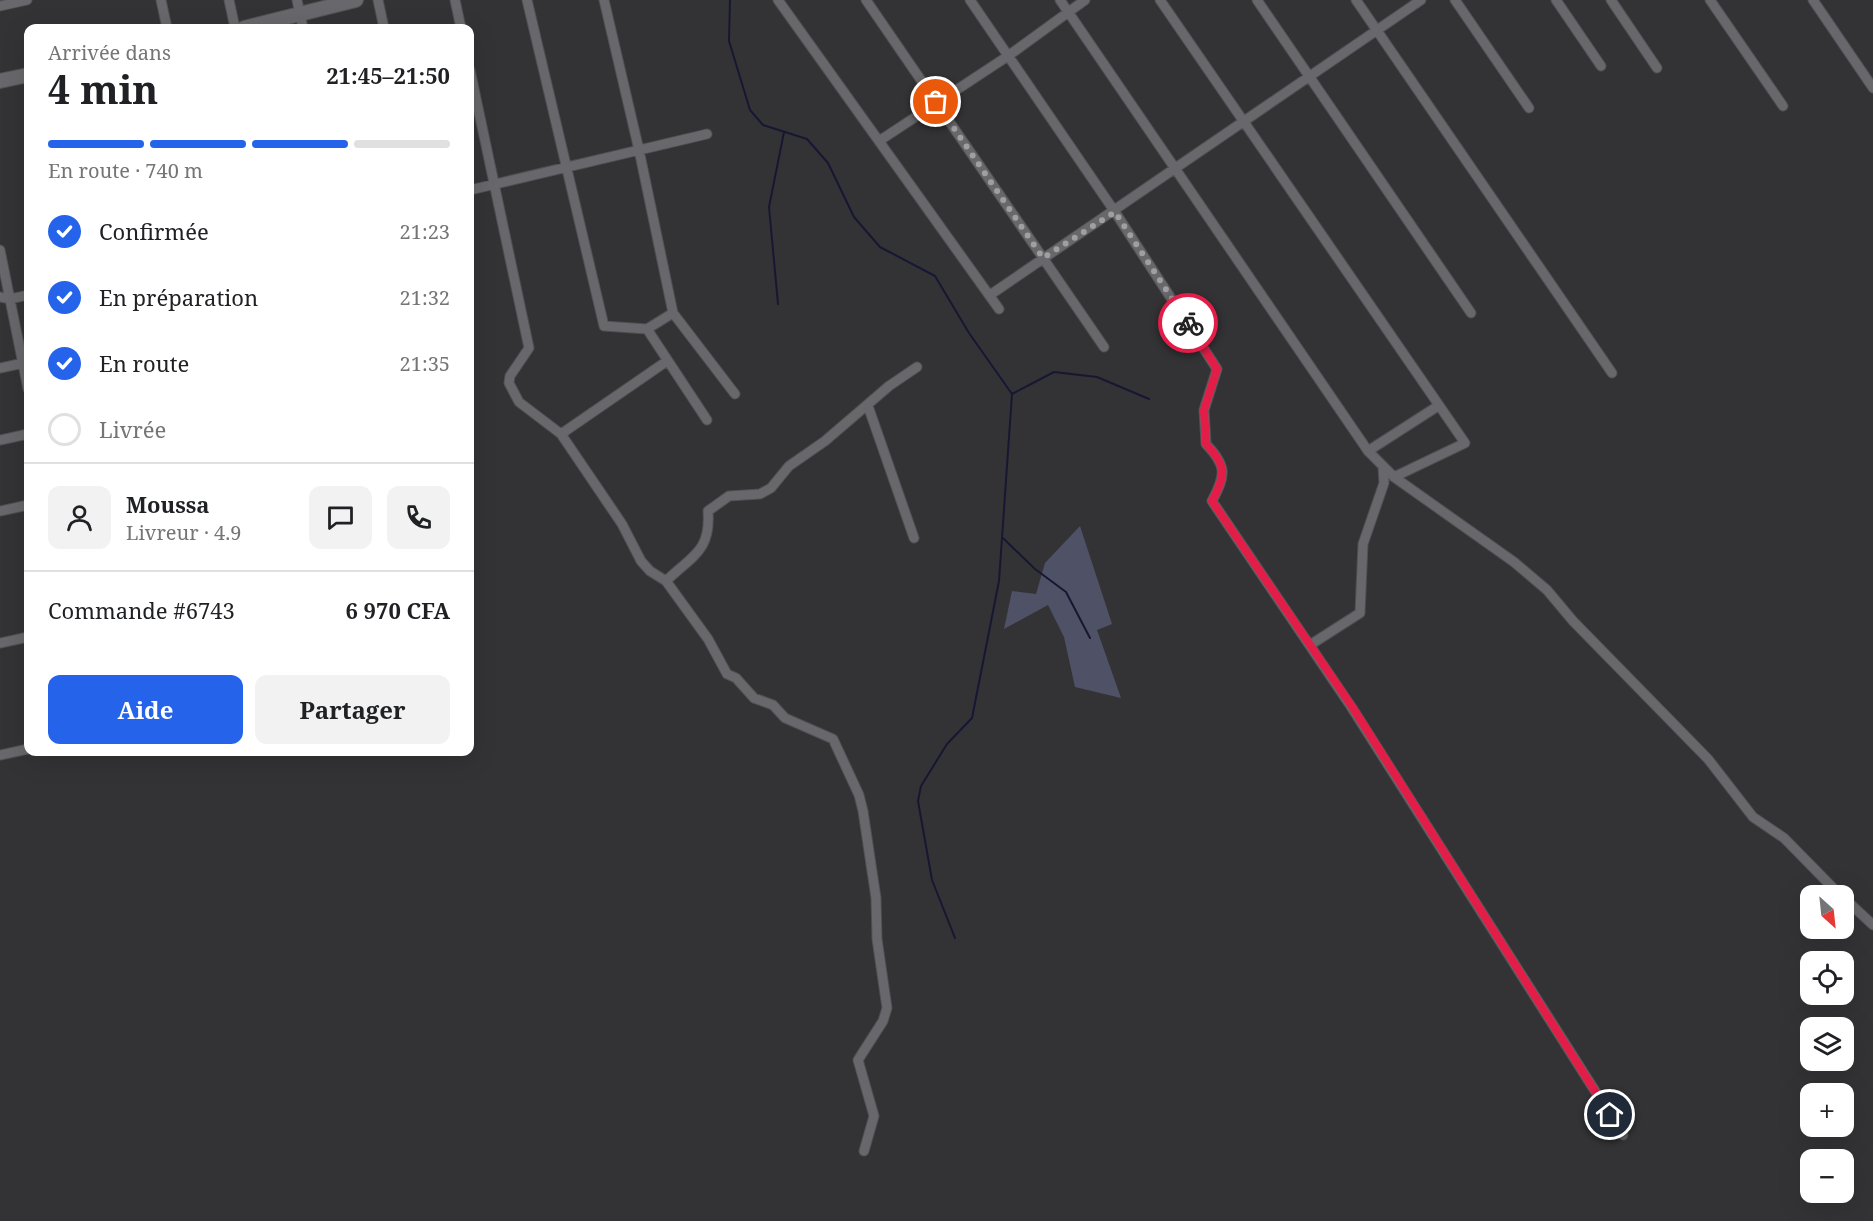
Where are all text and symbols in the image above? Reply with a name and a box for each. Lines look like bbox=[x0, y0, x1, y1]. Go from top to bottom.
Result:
text: Arrivée dans bbox=[48, 39, 171, 66]
text: 21:45–21:50 bbox=[326, 60, 450, 90]
text: 4 min bbox=[48, 62, 158, 115]
pin bbox=[910, 76, 961, 127]
icon: bag bbox=[919, 85, 952, 118]
text: En route · 740 m bbox=[48, 157, 203, 184]
icon: check bbox=[48, 215, 81, 248]
text: Confirmée bbox=[99, 216, 209, 246]
text: 21:23 bbox=[400, 218, 450, 245]
icon: check bbox=[48, 281, 81, 314]
text: En préparation bbox=[99, 282, 258, 312]
text: 21:32 bbox=[400, 284, 450, 311]
courier bbox=[1158, 293, 1218, 353]
icon: bike bbox=[1172, 307, 1205, 340]
icon: check bbox=[48, 347, 81, 380]
text: En route bbox=[99, 348, 189, 378]
text: 21:35 bbox=[400, 350, 450, 377]
text: Livrée bbox=[99, 414, 166, 444]
button: person bbox=[48, 486, 111, 549]
button: chat bbox=[309, 486, 372, 549]
button: phone bbox=[387, 486, 450, 549]
text: Moussa bbox=[126, 489, 210, 519]
text: Livreur · 4.9 bbox=[126, 519, 241, 546]
text: Commande #6743 bbox=[48, 595, 235, 625]
text: 6 970 CFA bbox=[345, 595, 450, 625]
button: Aide bbox=[48, 675, 243, 744]
button: Partager bbox=[255, 675, 450, 744]
north arrow bbox=[1800, 885, 1854, 939]
map controls bbox=[1800, 885, 1854, 1203]
button: locate bbox=[1800, 951, 1854, 1005]
button: layers bbox=[1800, 1017, 1854, 1071]
button: + bbox=[1800, 1083, 1854, 1137]
pin bbox=[1584, 1089, 1635, 1140]
icon: home bbox=[1593, 1098, 1626, 1131]
button: − bbox=[1800, 1149, 1854, 1203]

